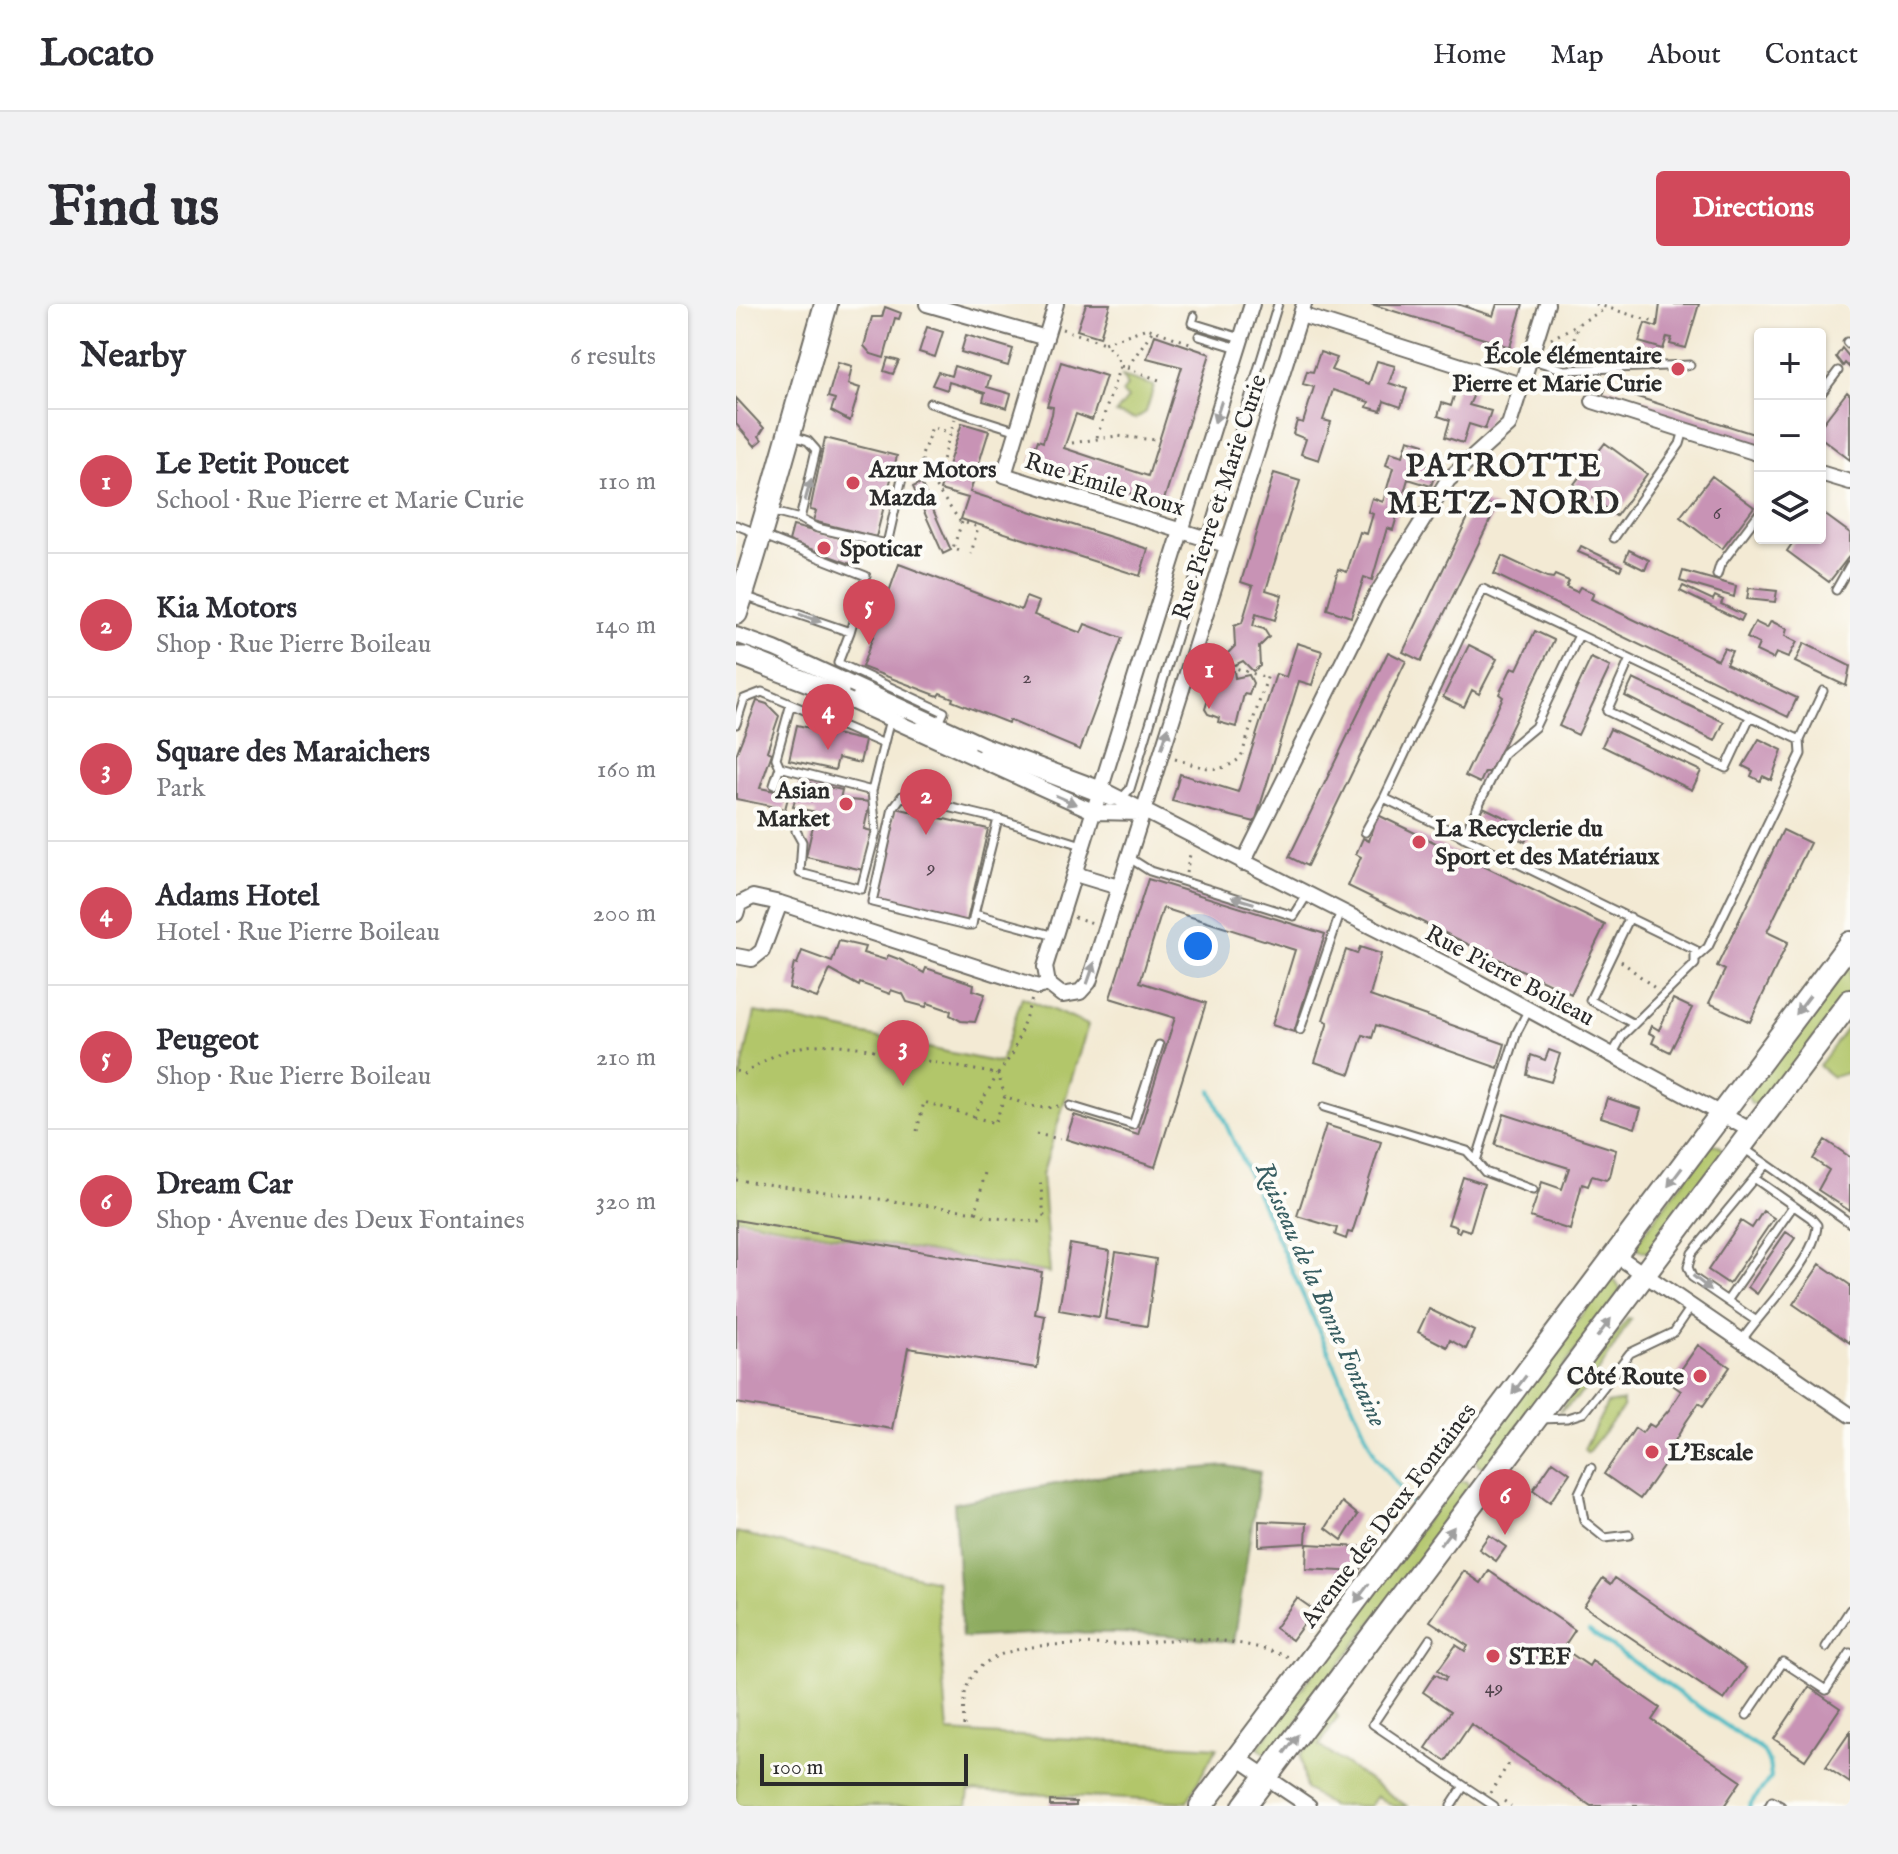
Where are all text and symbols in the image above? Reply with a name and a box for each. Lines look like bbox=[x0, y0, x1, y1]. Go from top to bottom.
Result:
text: Locato bbox=[40, 31, 154, 79]
text: Home bbox=[1433, 38, 1506, 73]
text: Map bbox=[1550, 38, 1604, 73]
text: About bbox=[1648, 38, 1721, 73]
text: Contact bbox=[1765, 38, 1858, 73]
button: Directions bbox=[1656, 171, 1850, 246]
text: Find us bbox=[48, 173, 219, 244]
map controls bbox=[1754, 328, 1826, 544]
button: + bbox=[1754, 328, 1826, 400]
text: Nearby bbox=[80, 335, 186, 378]
text: 6 results bbox=[570, 340, 656, 373]
place label: École élémentaire Pierre et Marie Curie bbox=[1452, 341, 1662, 400]
marker: École élémentaire Pierre et Marie Curie bbox=[1669, 360, 1687, 378]
street label: Rue Pierre et Marie Curie bbox=[1166, 371, 1275, 624]
one-way arrow bbox=[1211, 400, 1223, 424]
button: − bbox=[1754, 400, 1826, 472]
text: Le Petit Poucet bbox=[156, 446, 349, 484]
street label: Rue Émile Roux bbox=[1021, 446, 1189, 525]
district label: PATROTTE METZ-NORD bbox=[1387, 447, 1621, 525]
place label: Azur Motors Mazda bbox=[868, 455, 997, 514]
text: 1 bbox=[101, 465, 111, 498]
text: 110 m bbox=[598, 465, 656, 498]
button: layers bbox=[1754, 472, 1826, 544]
marker: Azur Motors Mazda bbox=[844, 474, 862, 492]
one-way arrow bbox=[802, 477, 815, 501]
text: School · Rue Pierre et Marie Curie bbox=[156, 484, 524, 517]
house number: 6 bbox=[1713, 501, 1722, 526]
place label: Spoticar bbox=[840, 534, 922, 565]
marker: Spoticar bbox=[815, 539, 833, 557]
pin: 5 bbox=[843, 579, 895, 645]
text: Kia Motors bbox=[156, 590, 297, 628]
text: 2 bbox=[100, 609, 112, 642]
text: 140 m bbox=[595, 609, 656, 642]
one-way arrow bbox=[798, 612, 822, 624]
text: Shop · Rue Pierre Boileau bbox=[156, 628, 431, 661]
pin: 1 bbox=[1183, 643, 1235, 709]
house number: 2 bbox=[1022, 665, 1032, 690]
pin: 4 bbox=[802, 684, 854, 750]
one-way arrow bbox=[1159, 726, 1172, 750]
text: Square des Maraichers bbox=[156, 734, 430, 772]
text: 3 bbox=[101, 753, 111, 786]
text: 160 m bbox=[597, 753, 656, 786]
pin: 2 bbox=[900, 769, 952, 835]
text: Park bbox=[156, 772, 205, 805]
place label: Asian Market bbox=[756, 776, 831, 835]
one-way arrow bbox=[1054, 793, 1078, 807]
marker: Asian Market bbox=[837, 795, 855, 813]
place label: La Recyclerie du Sport et des Matériaux bbox=[1435, 814, 1660, 873]
marker: La Recyclerie du Sport et des Matériaux bbox=[1410, 833, 1428, 851]
house number: 9 bbox=[926, 855, 935, 880]
text: Adams Hotel bbox=[156, 878, 319, 916]
one-way arrow bbox=[1231, 893, 1255, 906]
text: 4 bbox=[100, 897, 112, 930]
text: 200 m bbox=[592, 897, 656, 930]
text: Hotel · Rue Pierre Boileau bbox=[156, 916, 440, 949]
street label: Rue Pierre Boileau bbox=[1419, 919, 1599, 1034]
your location bbox=[1178, 926, 1218, 966]
one-way arrow bbox=[1085, 961, 1097, 985]
one-way arrow bbox=[1795, 994, 1811, 1016]
pin: 3 bbox=[877, 1020, 929, 1086]
text: Peugeot bbox=[156, 1022, 259, 1060]
text: 5 bbox=[101, 1041, 111, 1074]
text: 210 m bbox=[596, 1041, 656, 1074]
text: Shop · Rue Pierre Boileau bbox=[156, 1060, 431, 1093]
water label: Ruisseau de la Bonne Fontaine bbox=[1247, 1157, 1394, 1432]
text: Dream Car bbox=[156, 1166, 293, 1204]
one-way arrow bbox=[1667, 1167, 1683, 1187]
text: 6 bbox=[101, 1185, 111, 1218]
text: 320 m bbox=[596, 1185, 656, 1218]
text: Shop · Avenue des Deux Fontaines bbox=[156, 1204, 525, 1237]
one-way arrow bbox=[1692, 1274, 1712, 1290]
one-way arrow bbox=[1595, 1318, 1611, 1338]
place label: Côté Route bbox=[1567, 1362, 1684, 1393]
marker: Côté Route bbox=[1691, 1367, 1709, 1385]
one-way arrow bbox=[1511, 1375, 1527, 1395]
street label: Avenue des Deux Fontaines bbox=[1294, 1397, 1484, 1635]
place label: L'Escale bbox=[1668, 1438, 1753, 1469]
marker: L'Escale bbox=[1643, 1443, 1661, 1461]
pin: 6 bbox=[1479, 1469, 1531, 1535]
one-way arrow bbox=[1439, 1526, 1455, 1546]
one-way arrow bbox=[1355, 1582, 1371, 1603]
place label: STEF bbox=[1509, 1642, 1571, 1673]
marker: STEF bbox=[1484, 1647, 1502, 1665]
house number: 49 bbox=[1485, 1675, 1503, 1700]
one-way arrow bbox=[1283, 1733, 1298, 1754]
scale bar bbox=[760, 1750, 968, 1786]
text: 100 m bbox=[772, 1754, 824, 1782]

